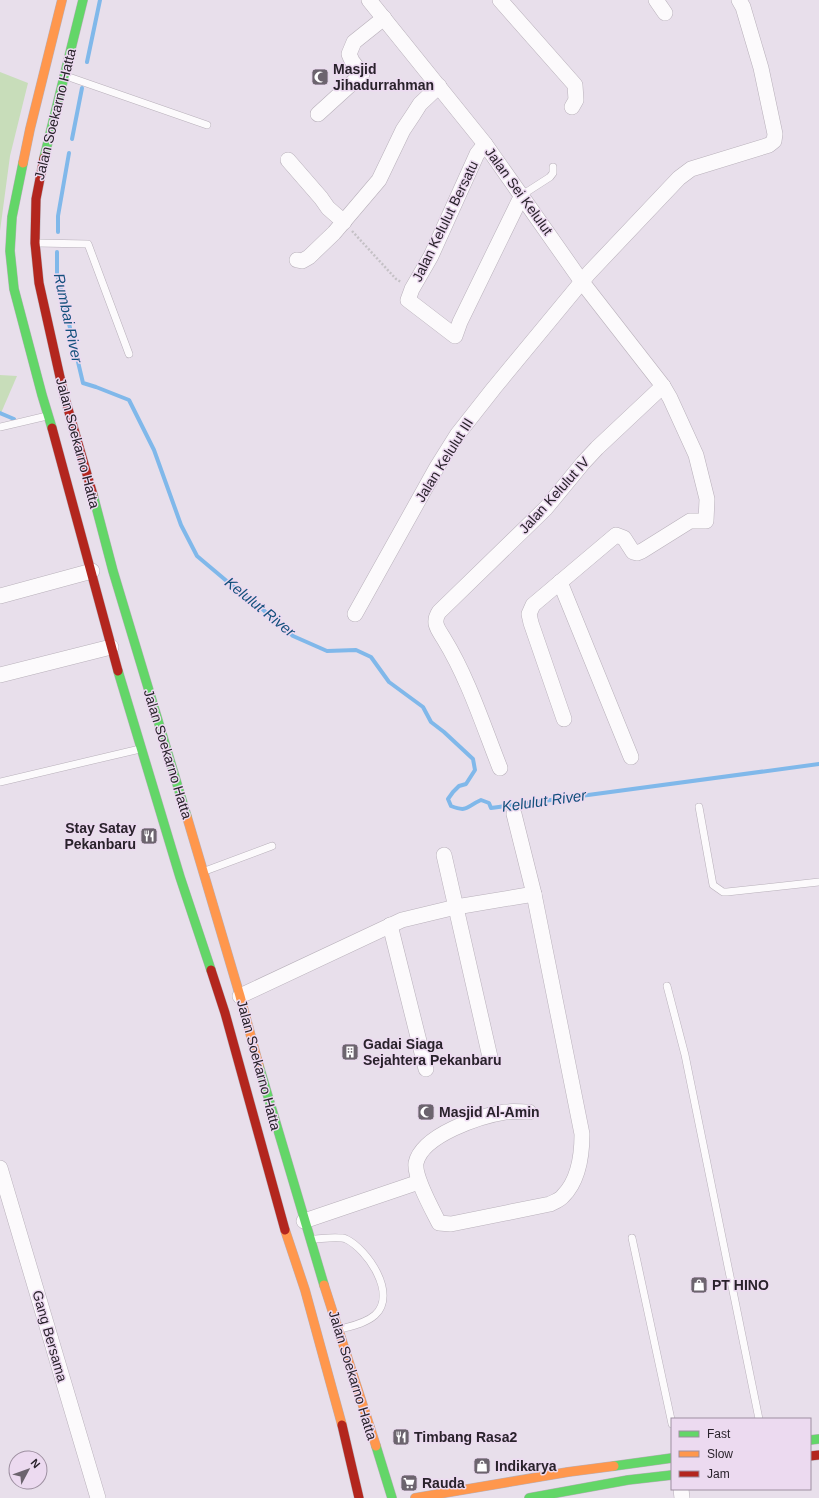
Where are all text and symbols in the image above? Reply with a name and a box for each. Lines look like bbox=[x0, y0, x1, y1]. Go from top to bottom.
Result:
street label: Jalan Soekarno Hatta bbox=[31, 47, 79, 181]
place label: Masjid Jihadurrahman bbox=[333, 61, 434, 93]
mosque icon: Masjid Jihadurrahman bbox=[310, 67, 330, 87]
street label: Jalan Sei Kelulut bbox=[482, 144, 556, 238]
street label: Jalan Kelulut Bersatu bbox=[409, 158, 481, 284]
water label: Rumbai River bbox=[51, 272, 86, 365]
street label: Jalan Soekarno Hatta bbox=[53, 376, 103, 510]
street label: Jalan Kelulut III bbox=[412, 415, 476, 505]
street label: Jalan Kelulut IV bbox=[516, 453, 593, 537]
water label: Kelulut River bbox=[222, 573, 299, 641]
street label: Jalan Soekarno Hatta bbox=[141, 687, 195, 821]
water label: Kelulut River bbox=[501, 786, 588, 815]
place label: Stay Satay Pekanbaru bbox=[64, 820, 136, 852]
restaurant icon: Stay Satay Pekanbaru bbox=[139, 826, 159, 846]
street label: Jalan Soekarno Hatta bbox=[234, 998, 284, 1132]
place label: Gadai Siaga Sejahtera Pekanbaru bbox=[363, 1036, 502, 1068]
building icon: Gadai Siaga Sejahtera Pekanbaru bbox=[340, 1042, 360, 1062]
mosque icon: Masjid Al-Amin bbox=[416, 1102, 436, 1122]
place label: Masjid Al-Amin bbox=[439, 1104, 540, 1120]
shop icon: PT HINO bbox=[689, 1275, 709, 1295]
place label: PT HINO bbox=[712, 1277, 769, 1293]
street label: Gang Bersama bbox=[29, 1289, 71, 1384]
street label: Jalan Soekarno Hatta bbox=[326, 1308, 380, 1442]
legend bbox=[671, 1418, 811, 1490]
restaurant icon: Timbang Rasa2 bbox=[391, 1427, 411, 1447]
text: Fast bbox=[707, 1427, 731, 1441]
place label: Timbang Rasa2 bbox=[414, 1429, 517, 1445]
text: Slow bbox=[707, 1447, 733, 1461]
north arrow bbox=[8, 1450, 48, 1490]
shop icon: Indikarya bbox=[472, 1456, 492, 1476]
text: N bbox=[28, 1457, 43, 1470]
place label: Indikarya bbox=[495, 1458, 557, 1474]
text: Jam bbox=[707, 1467, 730, 1481]
supermarket icon: Rauda bbox=[399, 1473, 419, 1493]
place label: Rauda bbox=[422, 1475, 465, 1491]

